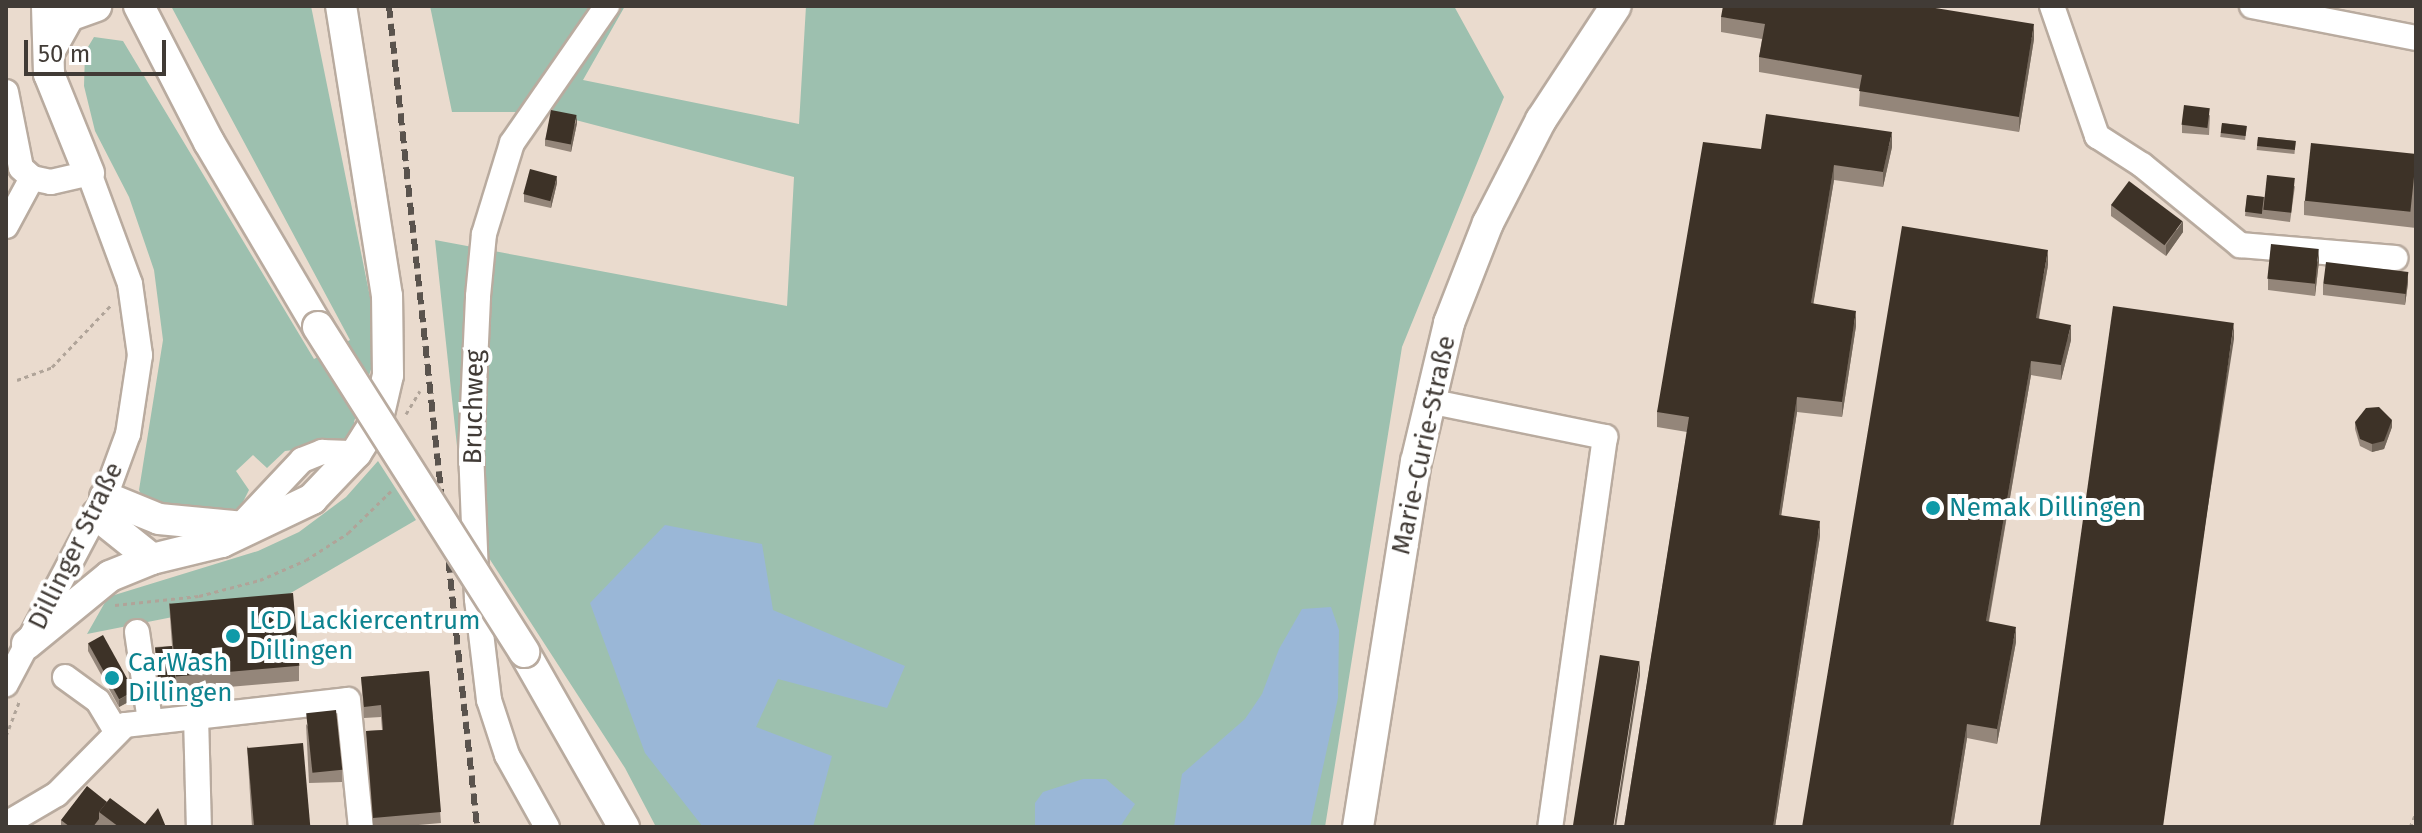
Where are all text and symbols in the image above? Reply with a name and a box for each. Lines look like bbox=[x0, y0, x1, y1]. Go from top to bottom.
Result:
scale bar bbox=[28, 24, 170, 74]
text: 50 m bbox=[38, 40, 90, 68]
street label: Marie-Curie-Straße bbox=[1386, 333, 1462, 557]
street label: Bruchweg bbox=[457, 349, 491, 465]
street label: Dillinger Straße bbox=[22, 457, 130, 635]
place label: Nemak Dillingen bbox=[1949, 492, 2142, 524]
marker: Nemak Dillingen bbox=[1924, 499, 1942, 517]
place label: LCD Lackiercentrum Dillingen bbox=[249, 605, 480, 666]
marker: LCD Lackiercentrum Dillingen bbox=[224, 627, 242, 645]
place label: CarWash Dillingen bbox=[128, 647, 232, 708]
marker: CarWash Dillingen bbox=[103, 669, 121, 687]

